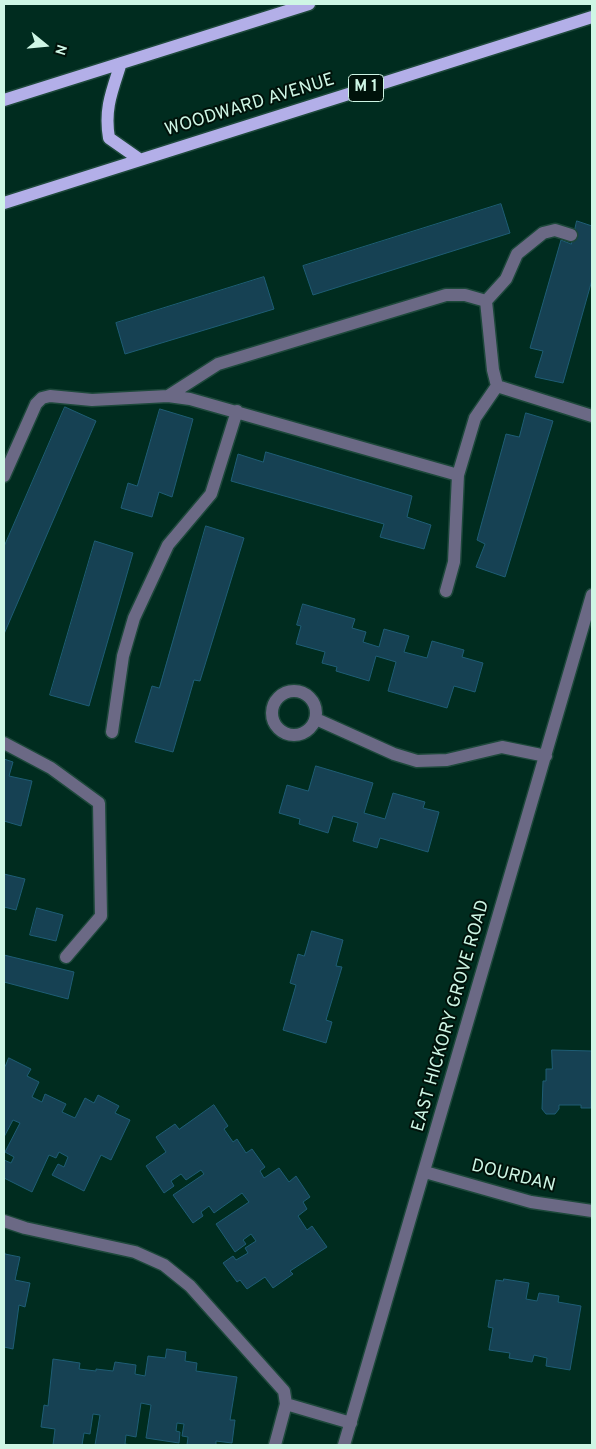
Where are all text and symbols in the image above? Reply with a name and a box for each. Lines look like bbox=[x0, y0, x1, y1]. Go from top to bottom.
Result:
north arrow bbox=[20, 20, 70, 70]
text: N bbox=[50, 42, 69, 57]
street label: WOODWARD AVENUE bbox=[163, 70, 337, 142]
road number: M 1 bbox=[348, 75, 384, 102]
street label: EAST HICKORY GROVE ROAD bbox=[409, 898, 495, 1134]
street label: DOURDAN bbox=[469, 1156, 557, 1198]

